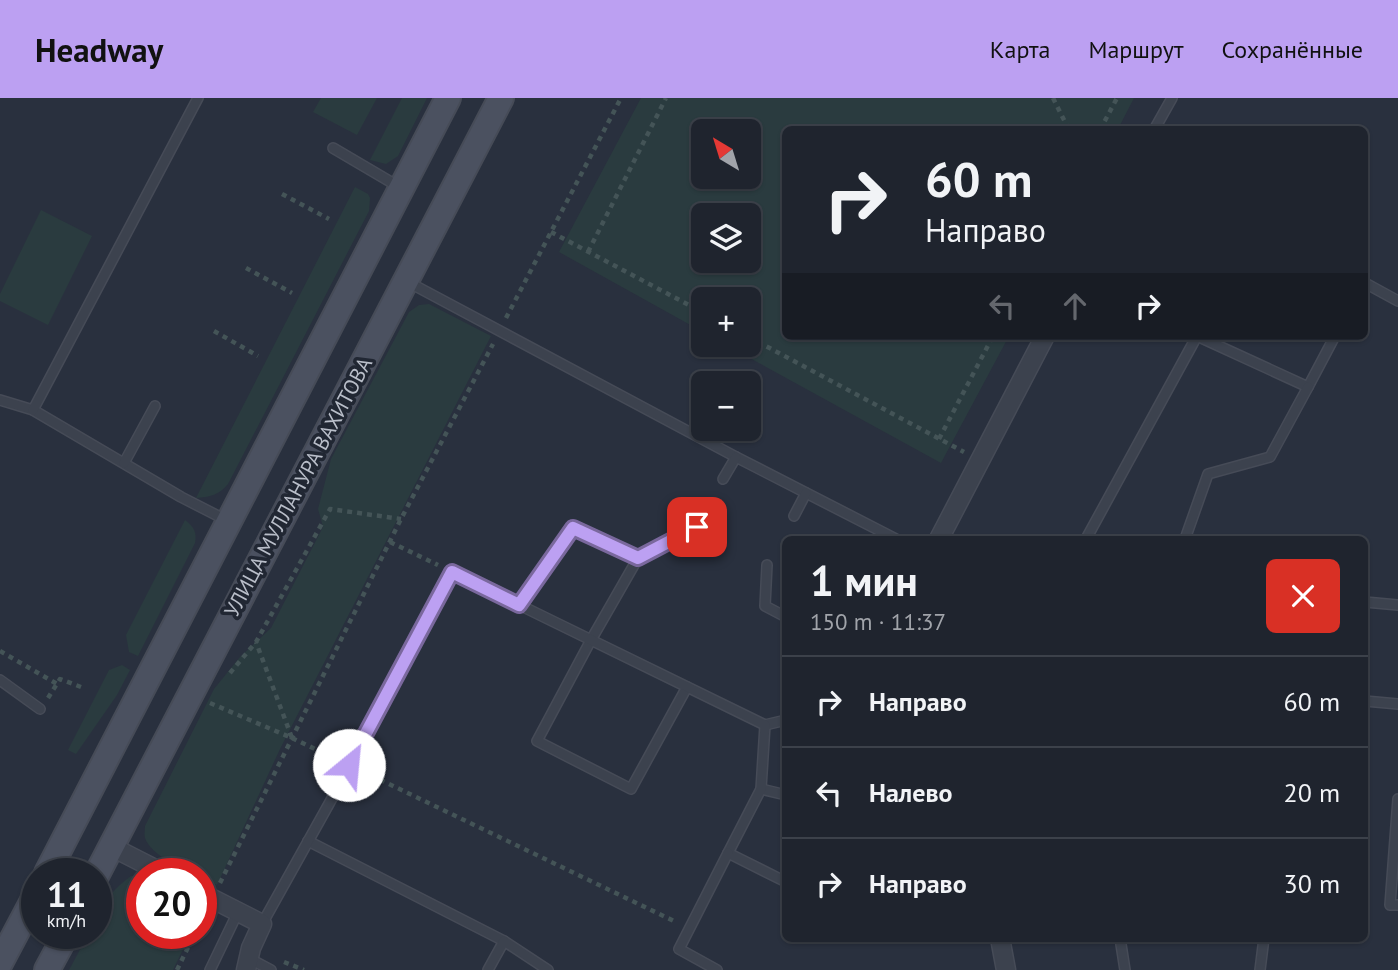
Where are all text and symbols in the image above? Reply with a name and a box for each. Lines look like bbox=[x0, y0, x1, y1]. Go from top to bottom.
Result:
text: Headway bbox=[35, 28, 163, 71]
text: Карта bbox=[990, 34, 1050, 65]
text: Маршрут bbox=[1088, 34, 1183, 65]
text: Сохранённые bbox=[1221, 34, 1363, 65]
north arrow bbox=[691, 119, 761, 189]
map controls bbox=[691, 119, 761, 441]
text: 60 m bbox=[925, 147, 1032, 211]
icon: right bbox=[810, 154, 901, 245]
button: layers bbox=[691, 203, 761, 273]
text: Направо bbox=[925, 209, 1046, 251]
button: + bbox=[691, 287, 761, 357]
icon: left bbox=[983, 287, 1021, 325]
icon: ahead bbox=[1056, 287, 1094, 325]
icon: right bbox=[1129, 287, 1167, 325]
street label: УЛИЦА МУЛЛАНУРА ВАХИТОВА bbox=[218, 352, 378, 621]
button: − bbox=[691, 371, 761, 441]
pin bbox=[667, 497, 727, 557]
icon: arrive bbox=[678, 508, 716, 546]
text: 1 мин bbox=[810, 553, 918, 608]
button: close bbox=[1266, 559, 1340, 633]
text: 150 m · 11:37 bbox=[810, 607, 946, 636]
icon: right bbox=[810, 683, 848, 721]
text: Направо bbox=[869, 685, 967, 718]
text: 60 m bbox=[1284, 685, 1340, 718]
position arrow bbox=[312, 728, 386, 802]
icon: left bbox=[810, 774, 848, 812]
text: Налево bbox=[869, 776, 953, 809]
text: 20 m bbox=[1284, 776, 1340, 809]
speed limit sign: 20 bbox=[126, 858, 217, 949]
icon: right bbox=[810, 865, 848, 903]
text: Направо bbox=[869, 867, 967, 900]
text: 30 m bbox=[1284, 867, 1340, 900]
text: 11 bbox=[47, 871, 86, 917]
text: km/h bbox=[47, 909, 86, 932]

